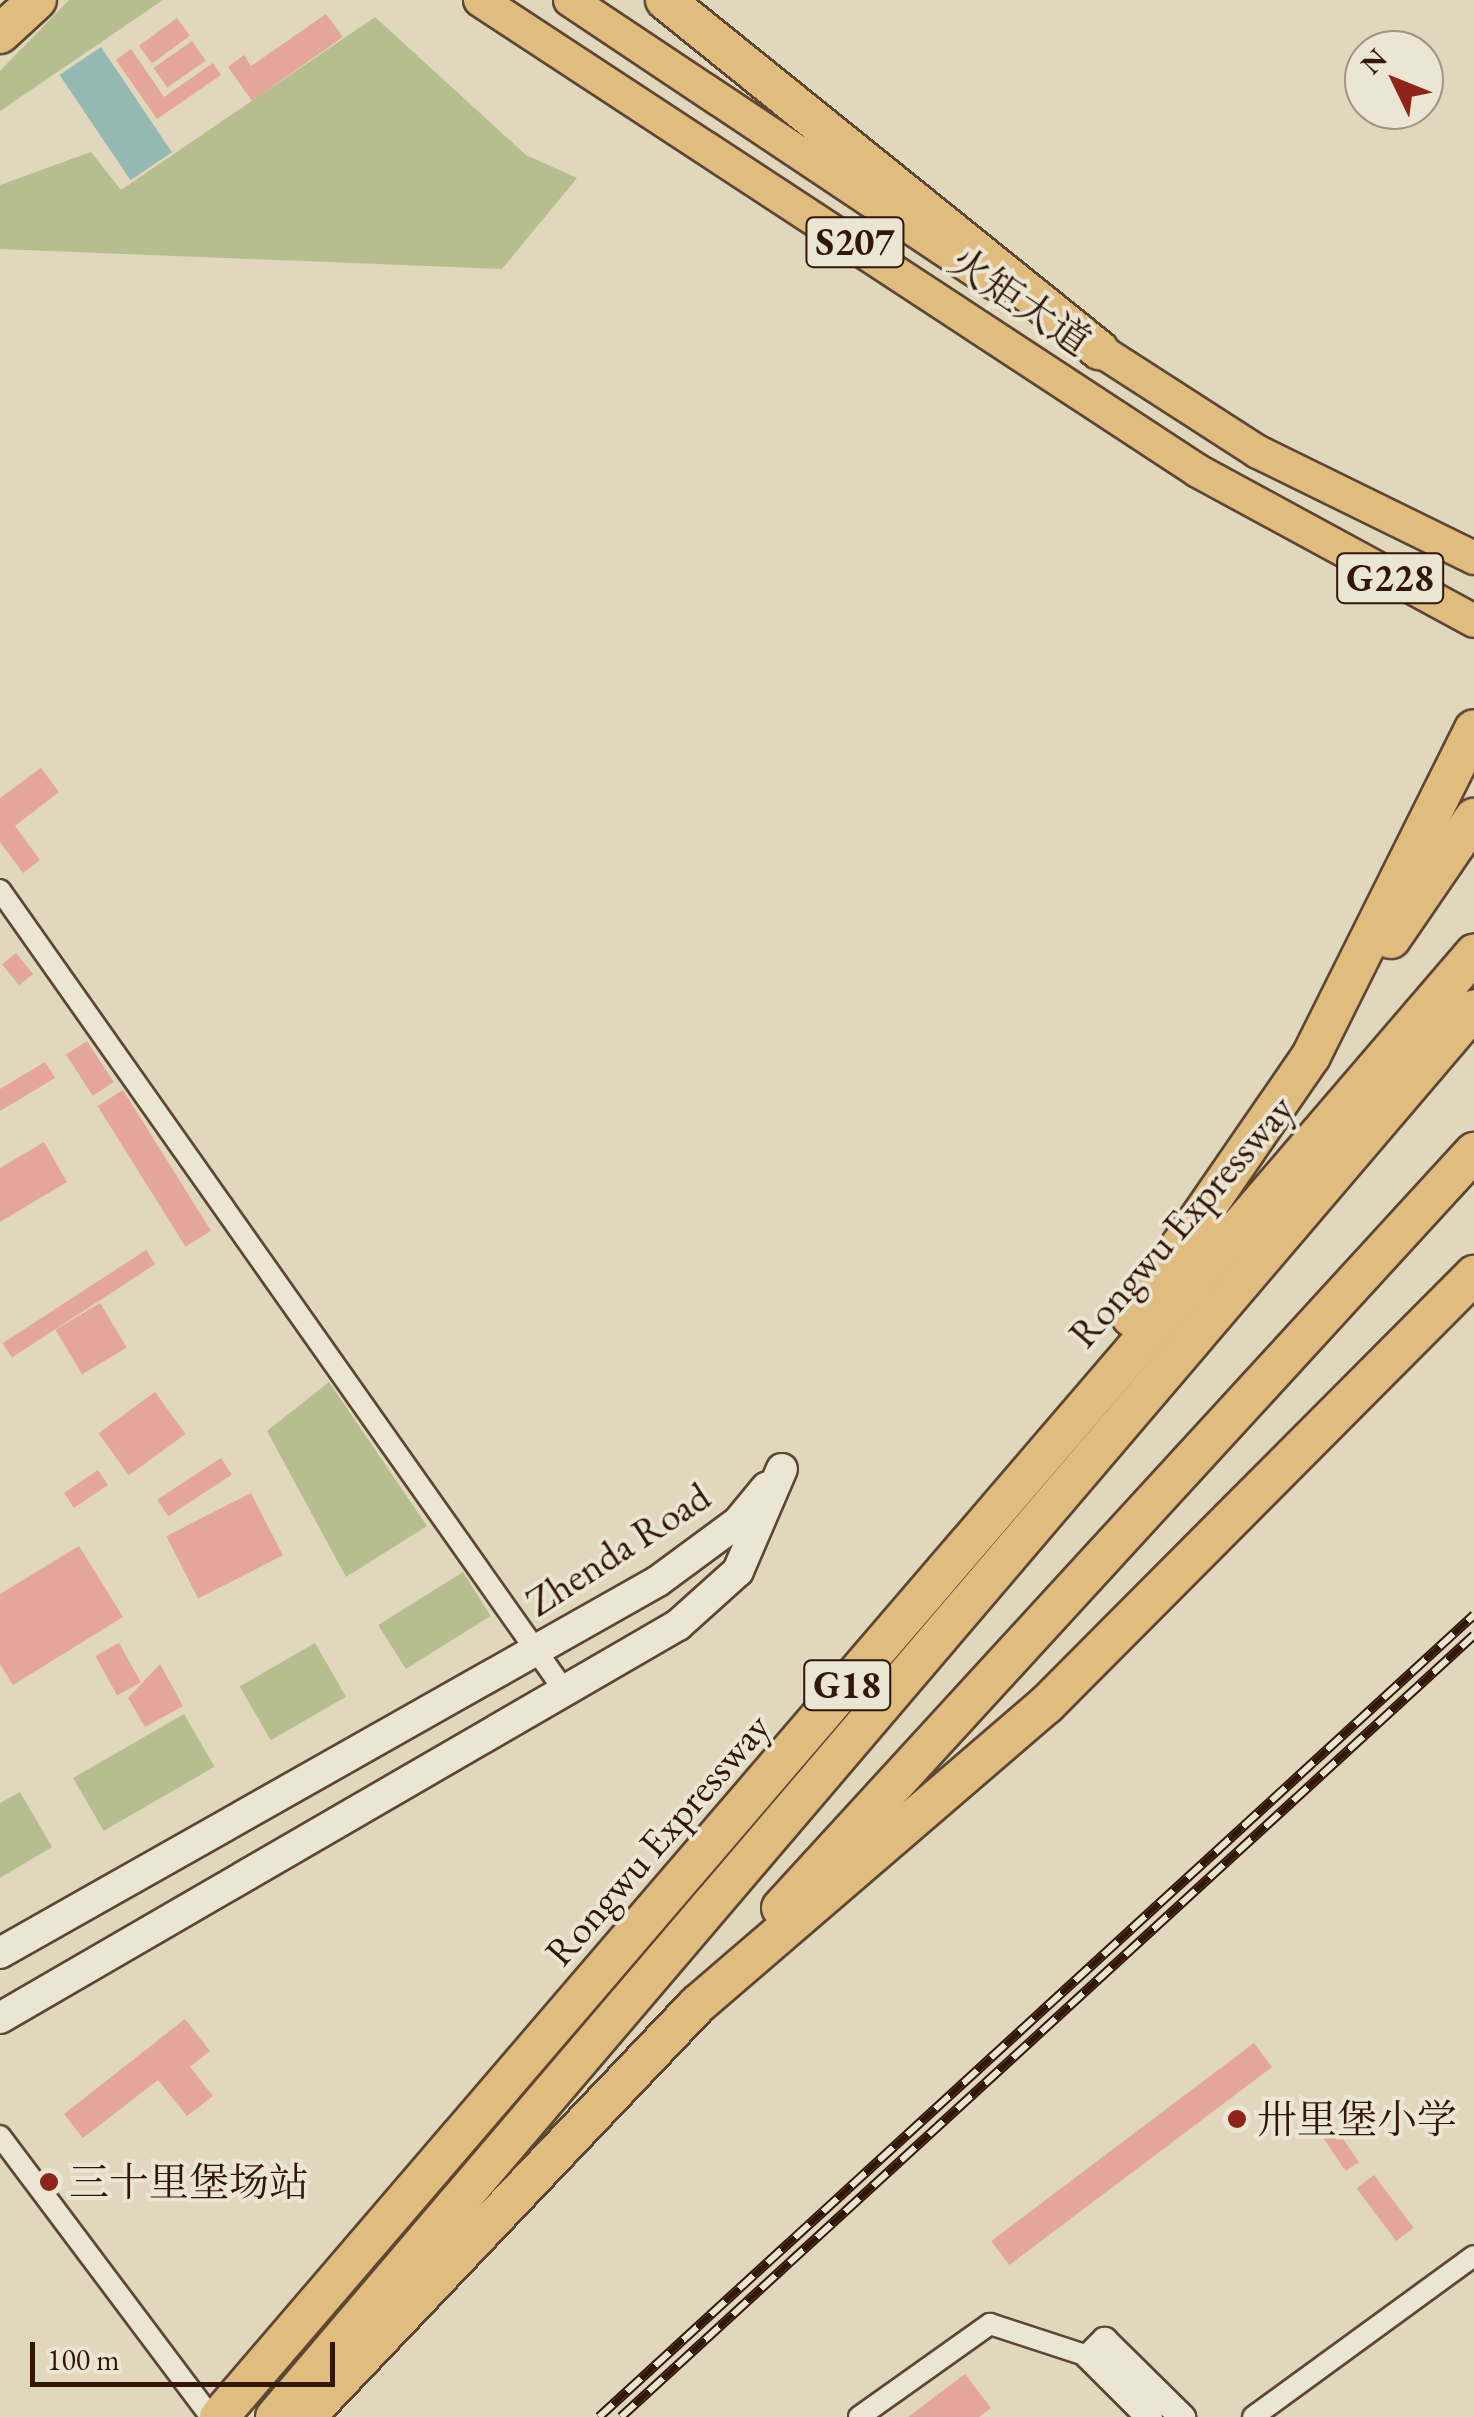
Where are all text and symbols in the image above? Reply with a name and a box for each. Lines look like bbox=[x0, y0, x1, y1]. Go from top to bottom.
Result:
north arrow bbox=[1344, 30, 1444, 130]
text: N bbox=[1353, 40, 1394, 81]
road number: S207 bbox=[805, 209, 905, 275]
street label: 火矩大道 bbox=[940, 236, 1100, 366]
road number: G228 bbox=[1335, 545, 1445, 611]
street label: Rongwu Expressway bbox=[1058, 1085, 1304, 1357]
street label: Zhenda Road bbox=[517, 1472, 719, 1626]
road number: G18 bbox=[802, 1652, 892, 1718]
street label: Rongwu Expressway bbox=[534, 1703, 780, 1975]
place label: 卅里堡小学 bbox=[1257, 2095, 1457, 2143]
marker: 卅里堡小学 bbox=[1226, 2108, 1248, 2130]
place label: 三十里堡场站 bbox=[69, 2158, 309, 2206]
marker: 三十里堡场站 bbox=[38, 2171, 60, 2193]
scale bar bbox=[35, 2322, 340, 2384]
text: 100 m bbox=[47, 2340, 120, 2379]

